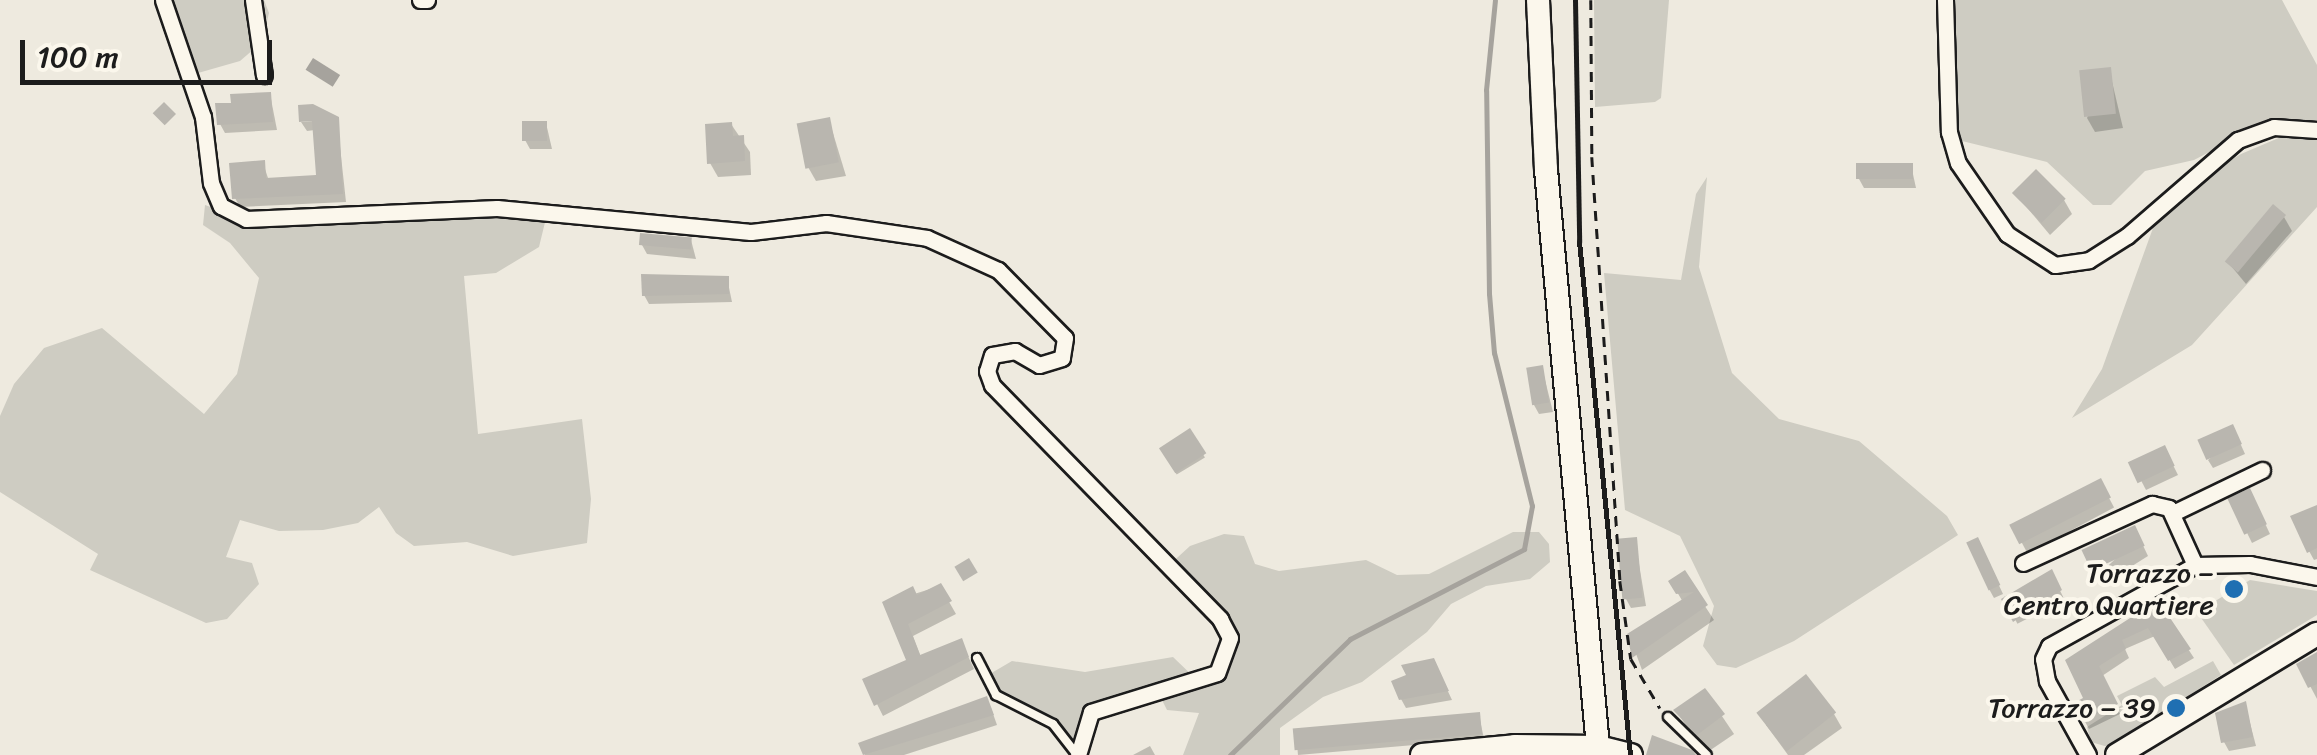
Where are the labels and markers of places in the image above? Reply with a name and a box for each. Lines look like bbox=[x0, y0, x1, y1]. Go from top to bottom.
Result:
place label: Torrazzo – Centro Quartiere bbox=[2003, 556, 2214, 622]
marker: Torrazzo – Centro Quartiere bbox=[2223, 578, 2245, 600]
place label: Torrazzo – 39 bbox=[1988, 691, 2156, 725]
marker: Torrazzo – 39 bbox=[2165, 697, 2187, 719]

